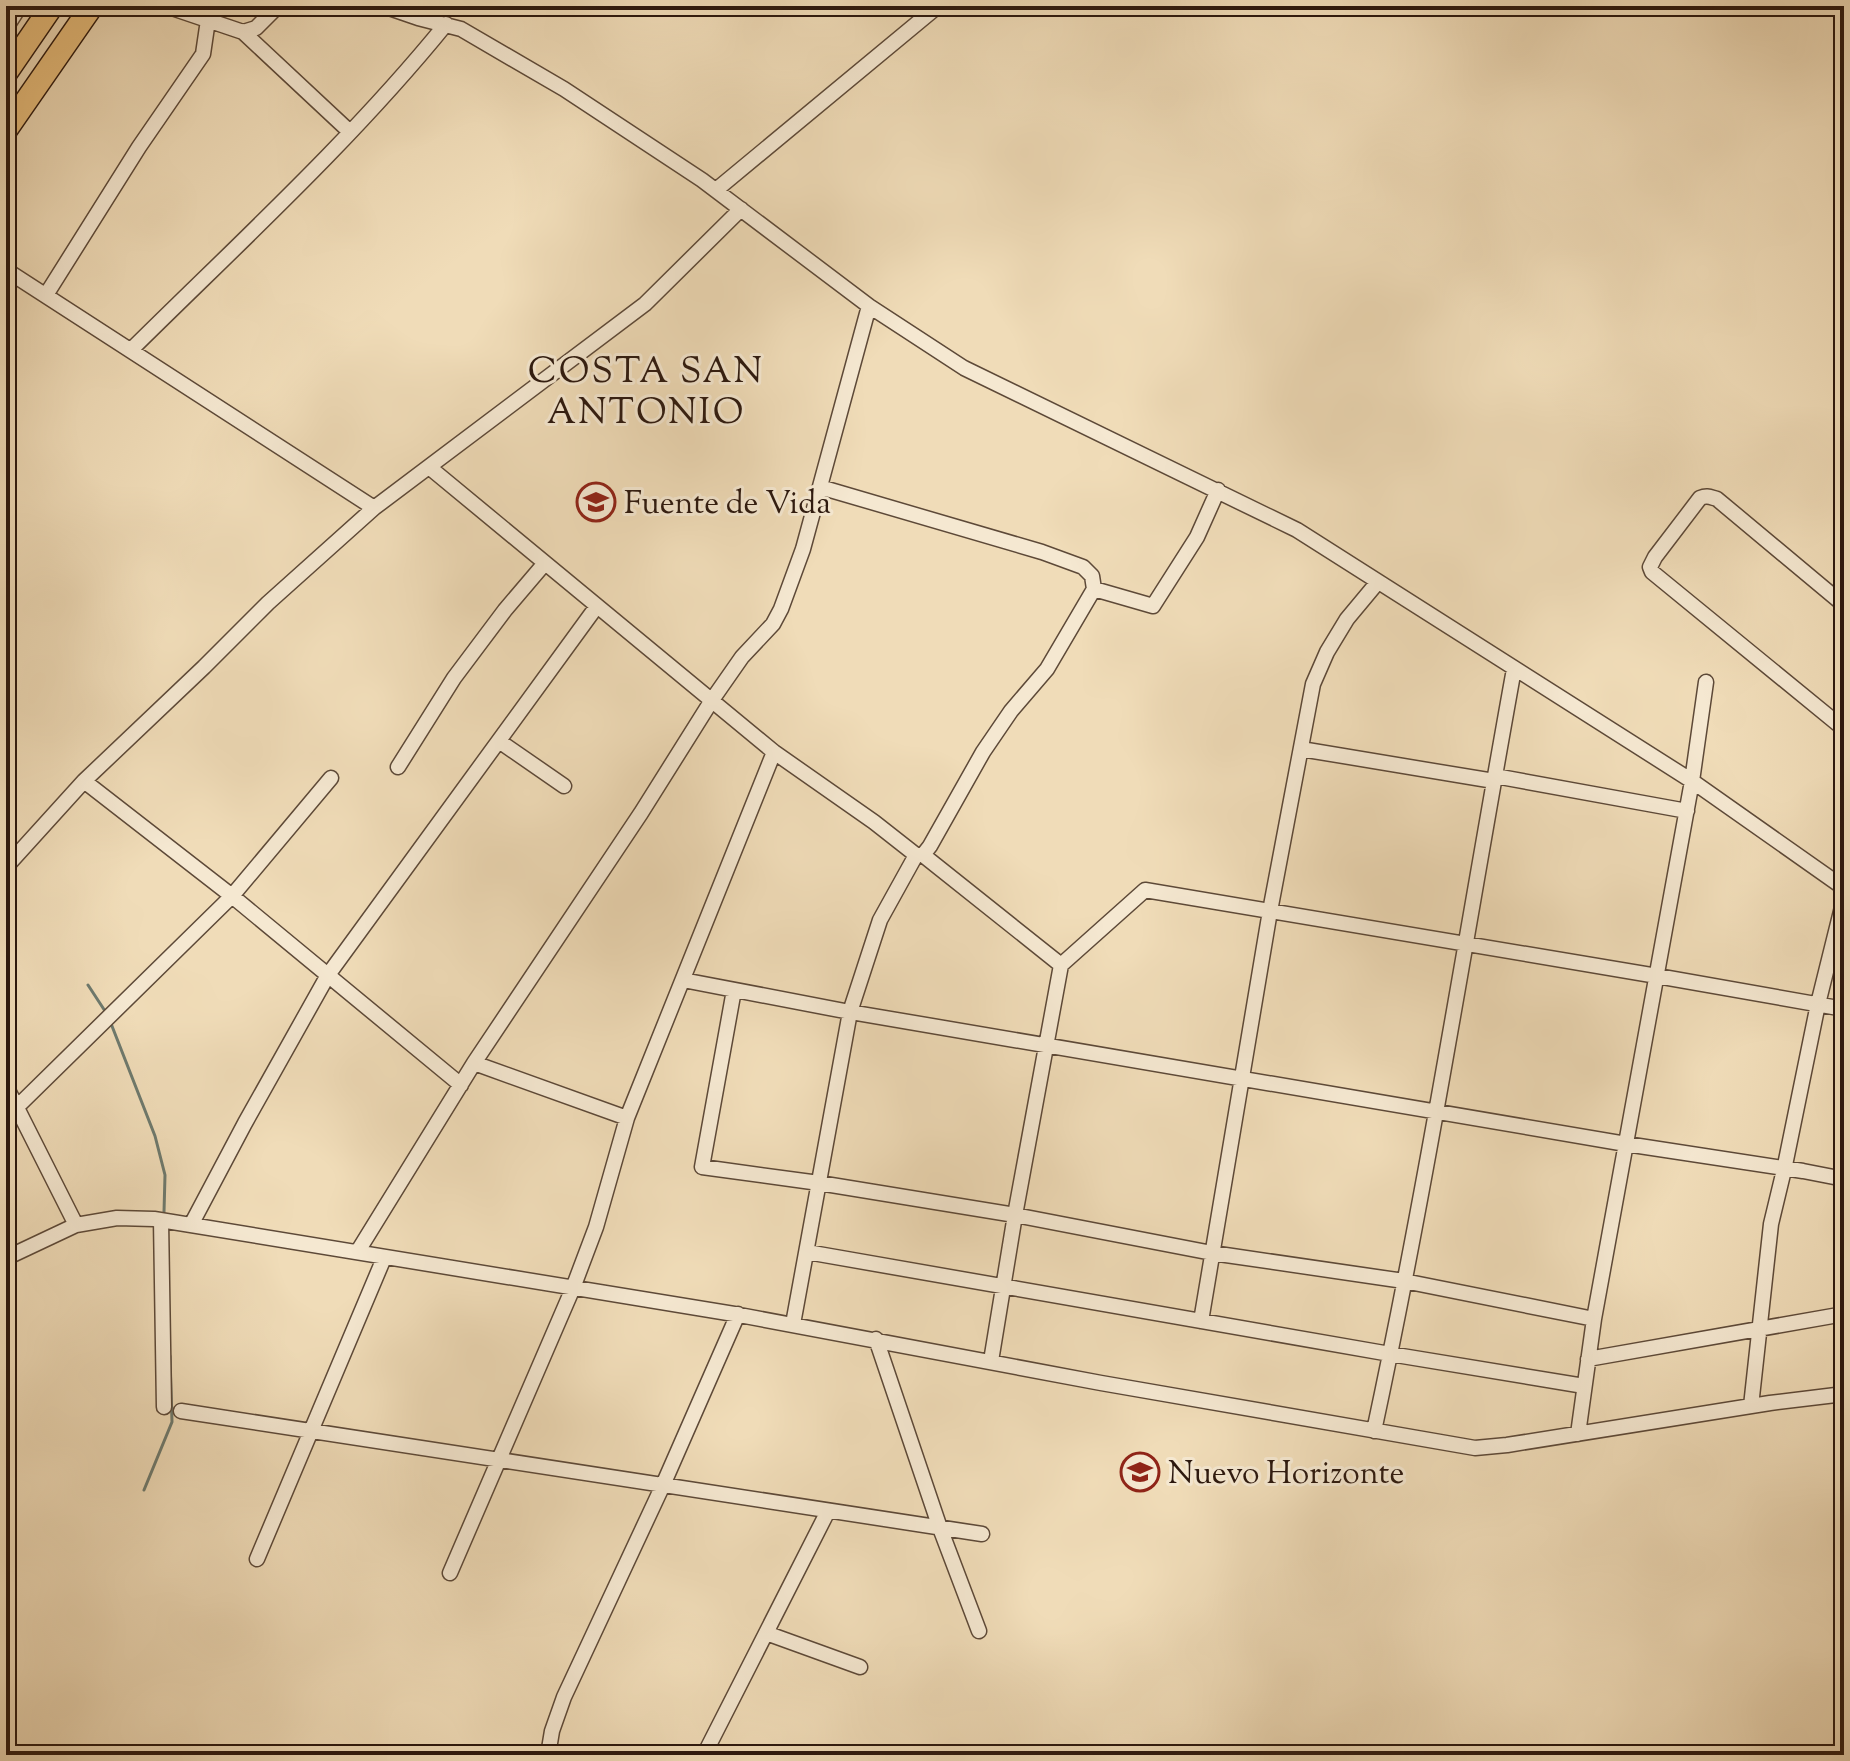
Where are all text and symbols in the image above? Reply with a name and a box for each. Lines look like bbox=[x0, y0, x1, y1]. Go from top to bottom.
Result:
district label: COSTA SAN ANTONIO bbox=[528, 347, 764, 440]
school or university icon: Fuente de Vida bbox=[575, 481, 617, 523]
place label: Fuente de Vida bbox=[624, 482, 831, 528]
school or university icon: Nuevo Horizonte bbox=[1119, 1451, 1161, 1493]
place label: Nuevo Horizonte bbox=[1168, 1452, 1404, 1498]

